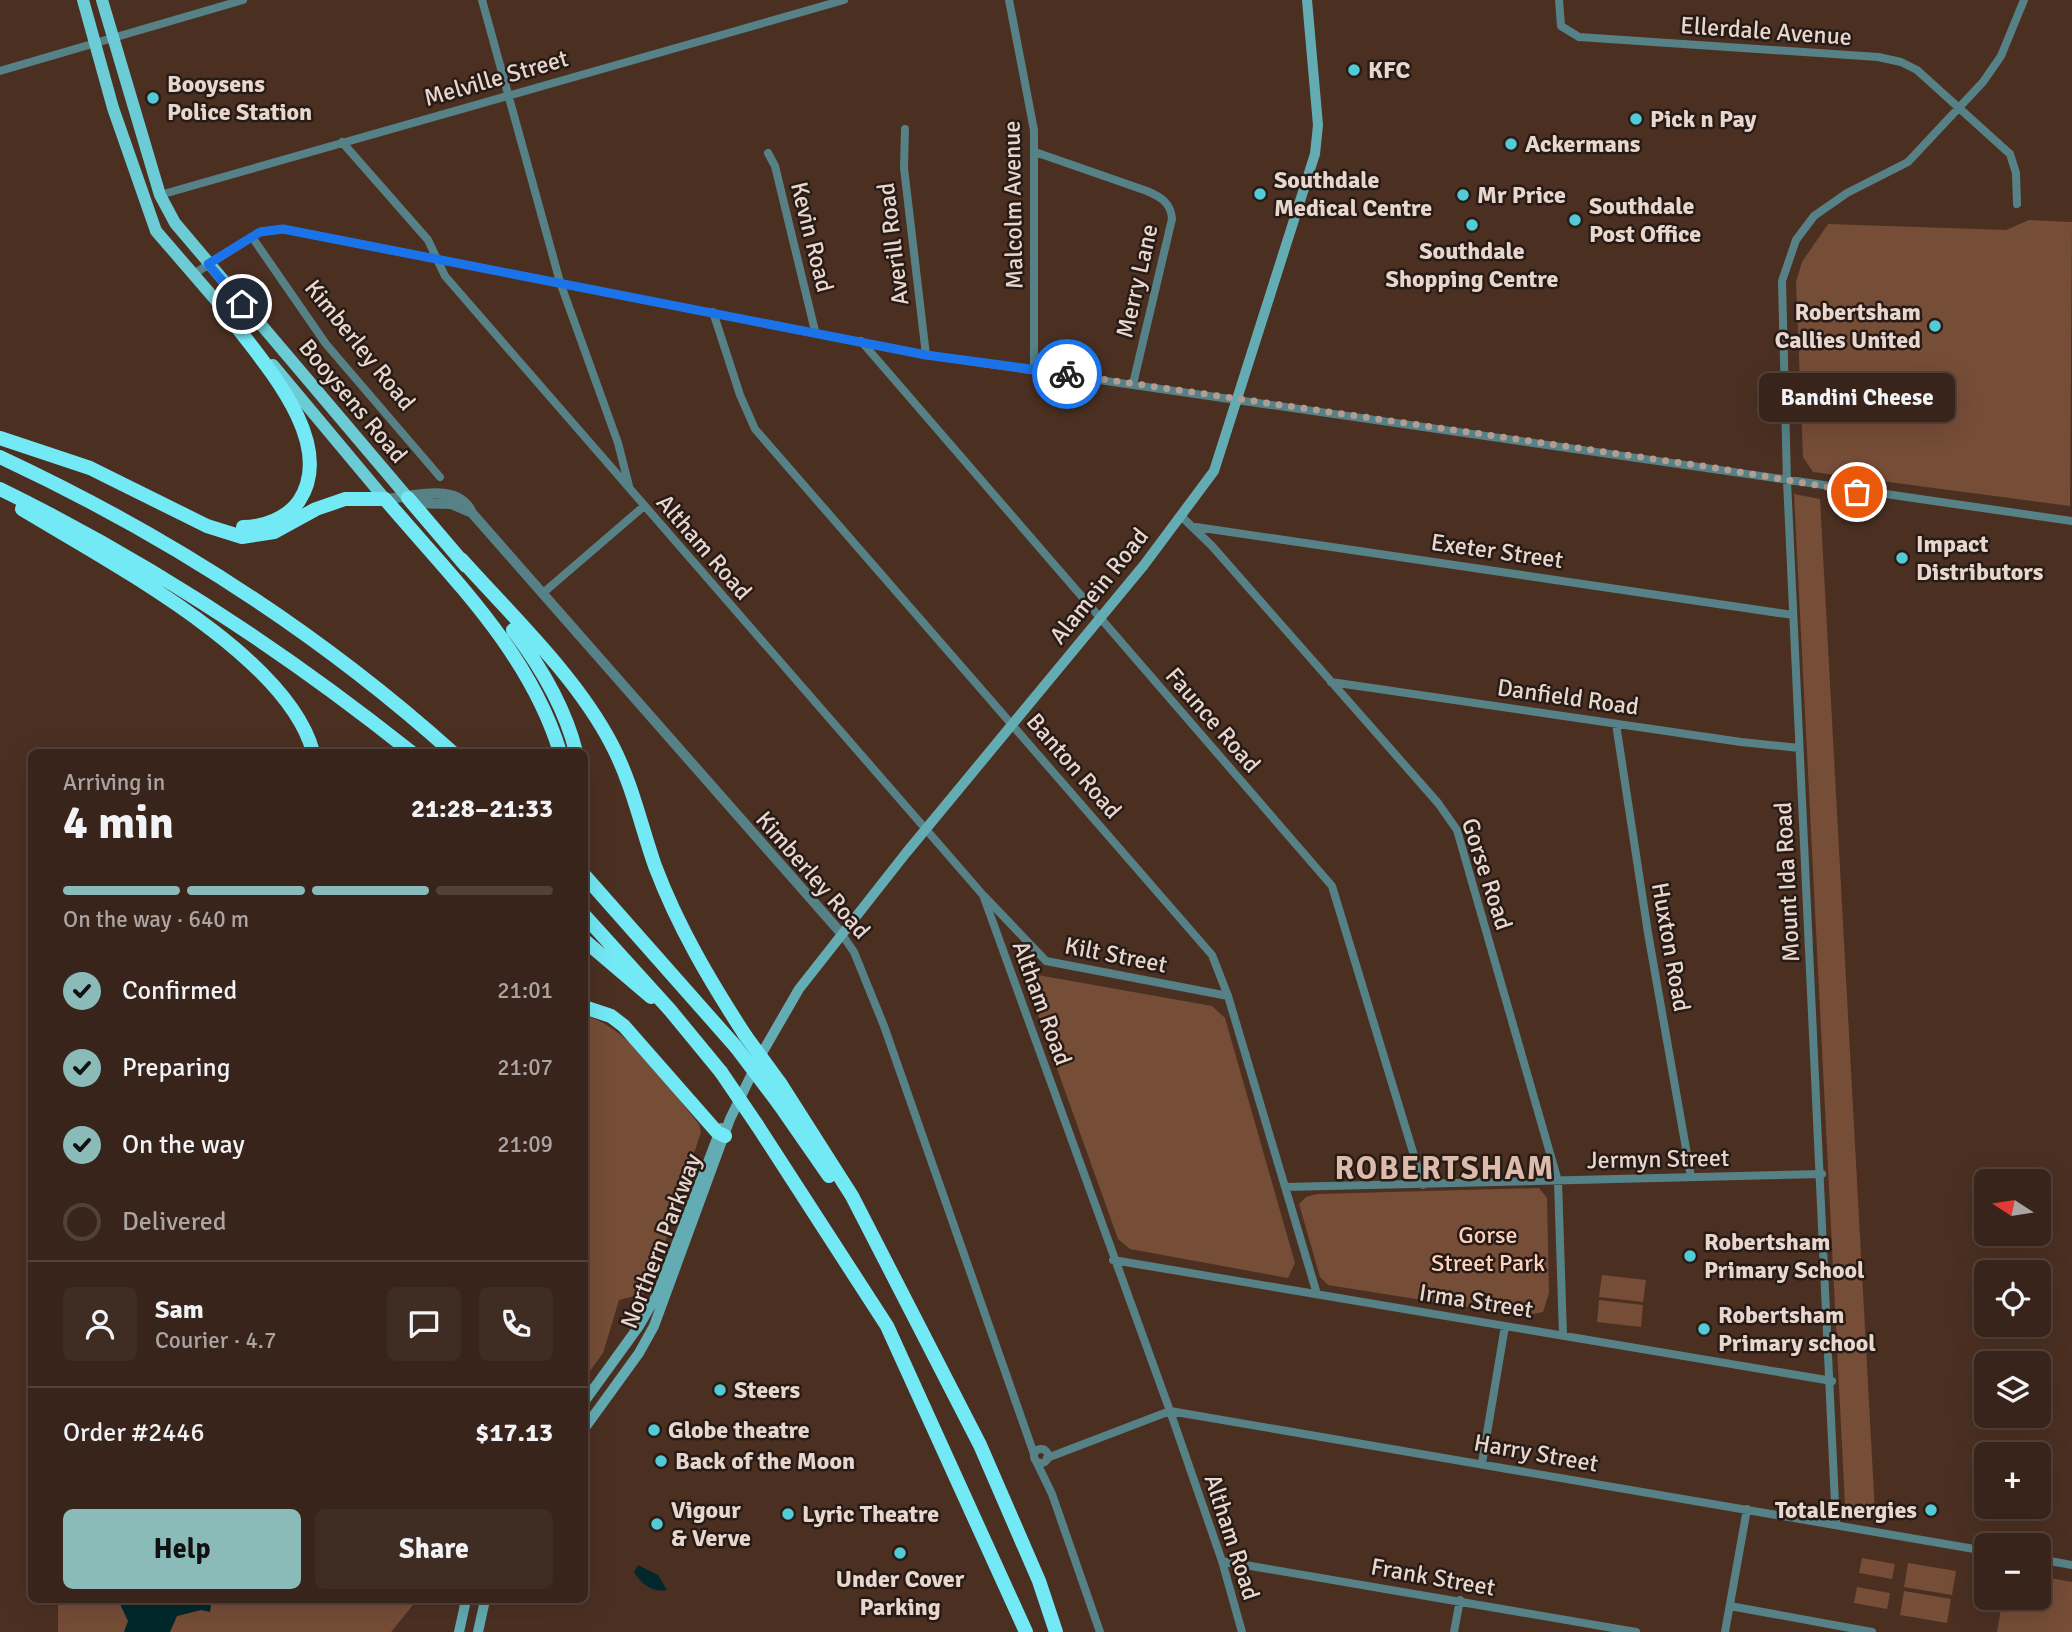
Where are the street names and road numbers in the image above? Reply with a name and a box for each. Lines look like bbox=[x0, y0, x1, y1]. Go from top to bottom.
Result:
street label: Ellerdale Avenue bbox=[1679, 10, 1853, 52]
street label: Melville Street bbox=[420, 43, 572, 113]
street label: Malcolm Avenue bbox=[997, 120, 1029, 290]
street label: Kevin Road bbox=[784, 179, 840, 295]
street label: Averill Road bbox=[871, 181, 915, 307]
street label: Merry Lane bbox=[1109, 221, 1165, 341]
street label: Kimberley Road bbox=[298, 273, 422, 417]
street label: Booysens Road bbox=[292, 333, 414, 469]
street label: Altham Road bbox=[650, 488, 758, 606]
street label: Alamein Road bbox=[1043, 522, 1155, 650]
street label: Exeter Street bbox=[1429, 527, 1565, 575]
street label: Faunce Road bbox=[1159, 661, 1267, 779]
street label: Danfield Road bbox=[1495, 672, 1641, 722]
street label: Banton Road bbox=[1020, 707, 1128, 825]
street label: Mount Ida Road bbox=[1768, 801, 1806, 963]
street label: Kimberley Road bbox=[749, 805, 877, 945]
street label: Gorse Road bbox=[1455, 814, 1519, 934]
street label: Huxton Road bbox=[1645, 880, 1697, 1014]
street label: Kilt Street bbox=[1062, 930, 1170, 980]
street label: Altham Road bbox=[1006, 937, 1078, 1069]
street label: Jermyn Street bbox=[1587, 1143, 1729, 1175]
street label: Northern Parkway bbox=[614, 1149, 708, 1333]
street label: Irma Street bbox=[1417, 1277, 1535, 1325]
street label: Harry Street bbox=[1472, 1427, 1600, 1479]
street label: Altham Road bbox=[1198, 1470, 1266, 1604]
street label: Frank Street bbox=[1368, 1551, 1498, 1603]

